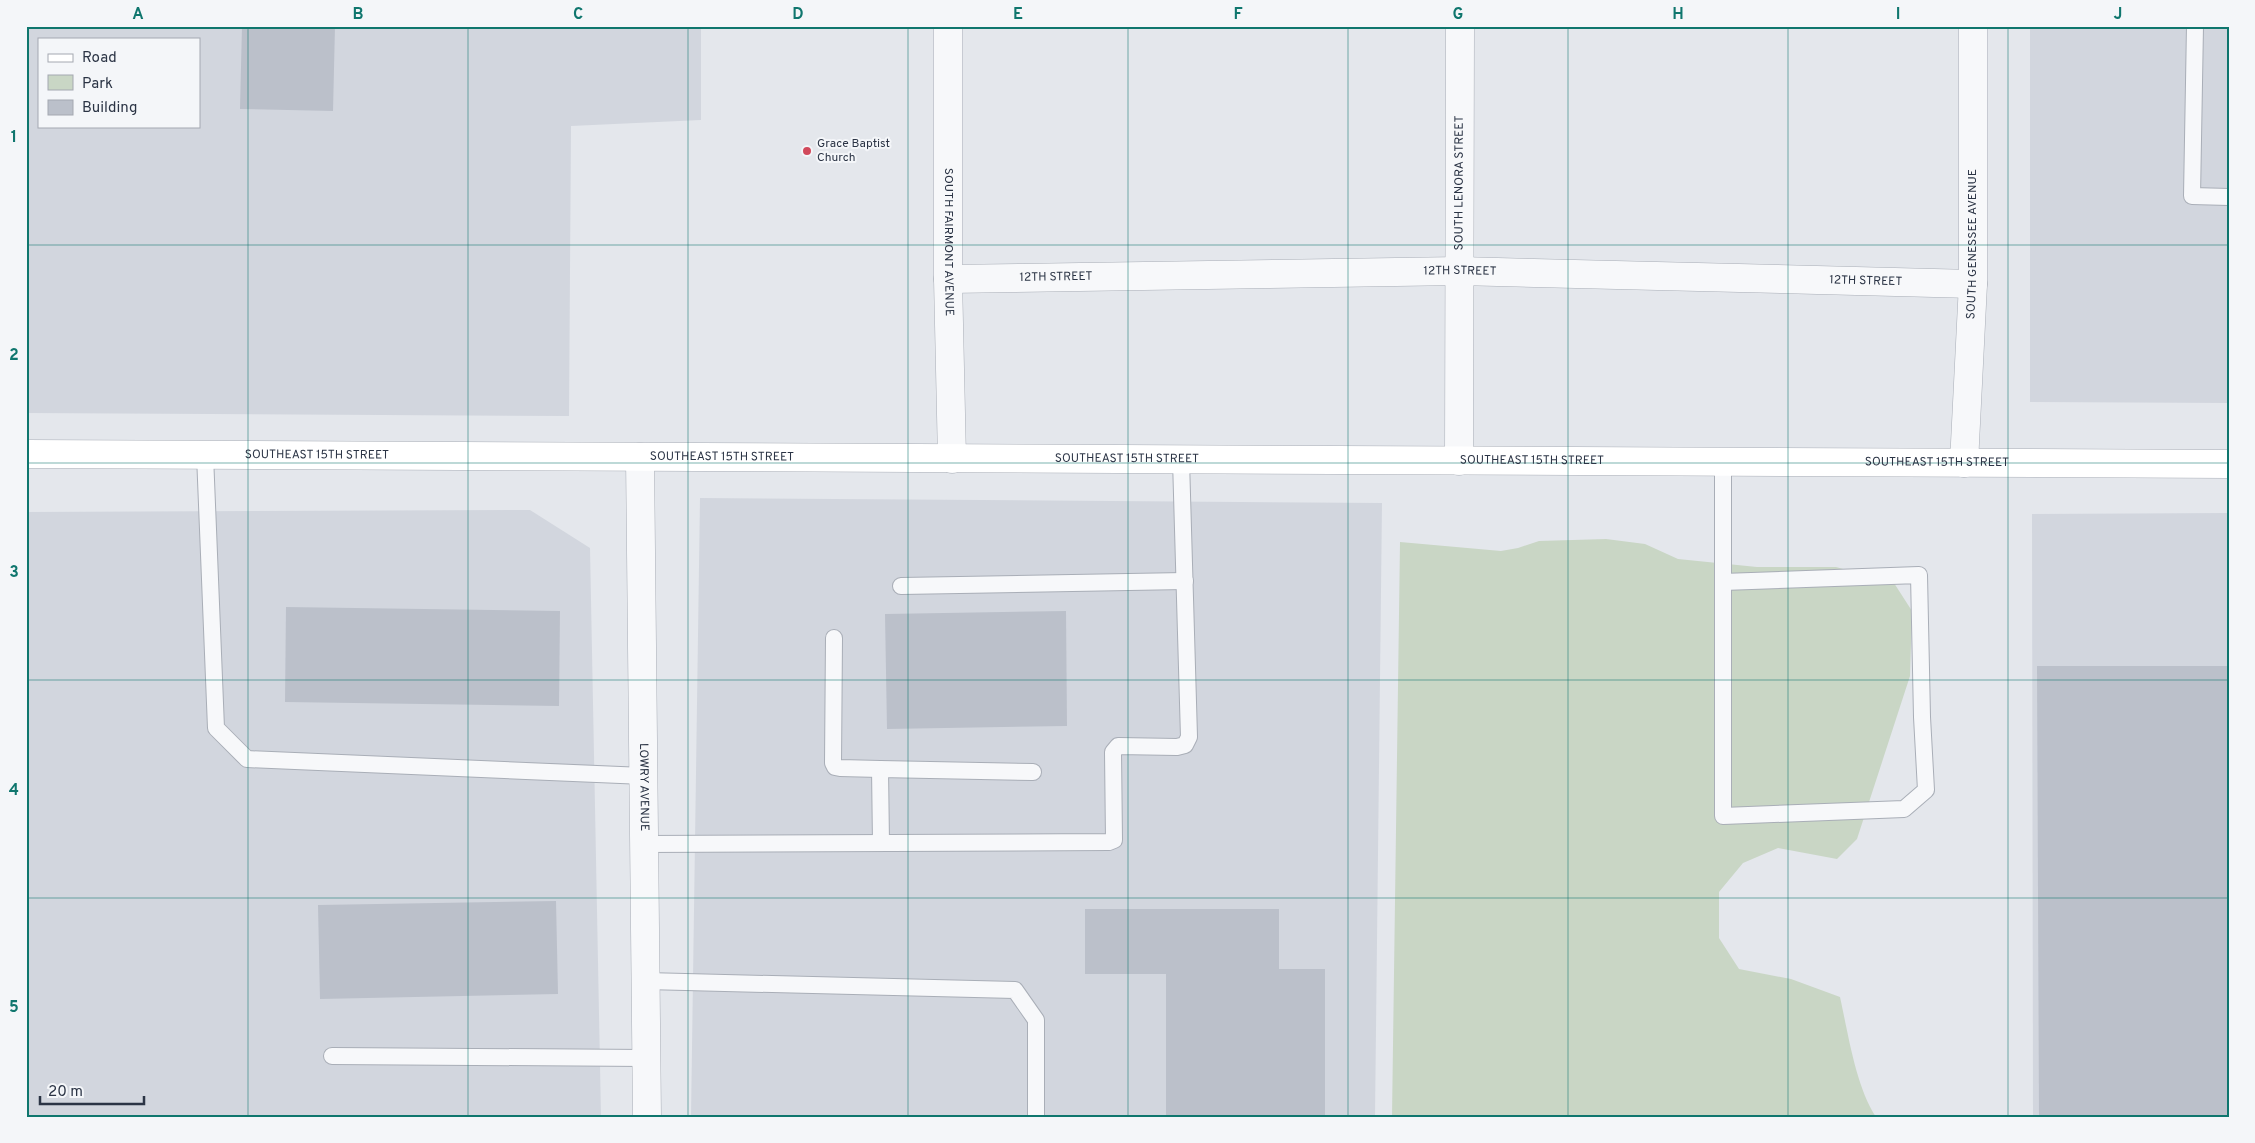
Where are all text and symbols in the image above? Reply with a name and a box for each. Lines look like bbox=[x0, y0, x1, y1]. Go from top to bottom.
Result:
text: A bbox=[132, 5, 144, 25]
text: B bbox=[352, 5, 364, 25]
text: C bbox=[573, 5, 583, 25]
text: D bbox=[792, 5, 804, 25]
text: E bbox=[1013, 5, 1023, 25]
text: F bbox=[1233, 5, 1243, 25]
text: G bbox=[1453, 5, 1463, 25]
text: H bbox=[1672, 5, 1684, 25]
text: I bbox=[1896, 5, 1900, 25]
text: J bbox=[2114, 5, 2122, 25]
legend bbox=[38, 38, 200, 128]
text: Road bbox=[82, 49, 117, 68]
text: Park bbox=[82, 75, 113, 94]
text: Building bbox=[82, 99, 137, 118]
street label: SOUTH LENORA STREET bbox=[1451, 116, 1468, 250]
text: 1 bbox=[11, 128, 17, 148]
place label: Grace Baptist Church bbox=[817, 136, 890, 166]
marker: Grace Baptist Church bbox=[801, 145, 813, 157]
street label: SOUTH FAIRMONT AVENUE bbox=[940, 168, 957, 316]
street label: SOUTH GENESSEE AVENUE bbox=[1963, 169, 1981, 320]
street label: 12TH STREET bbox=[1423, 263, 1497, 280]
street label: 12TH STREET bbox=[1019, 269, 1093, 286]
street label: 12TH STREET bbox=[1829, 272, 1903, 290]
text: 2 bbox=[9, 346, 19, 366]
street label: SOUTHEAST 15TH STREET bbox=[245, 447, 389, 464]
street label: SOUTHEAST 15TH STREET bbox=[650, 449, 794, 465]
street label: SOUTHEAST 15TH STREET bbox=[1055, 451, 1199, 467]
street label: SOUTHEAST 15TH STREET bbox=[1460, 453, 1604, 469]
street label: SOUTHEAST 15TH STREET bbox=[1865, 454, 2009, 471]
text: 3 bbox=[9, 563, 19, 583]
street label: LOWRY AVENUE bbox=[635, 743, 652, 831]
text: 4 bbox=[9, 781, 19, 801]
text: 5 bbox=[9, 998, 19, 1018]
scale bar bbox=[40, 1073, 144, 1105]
text: 20 m bbox=[48, 1083, 83, 1102]

